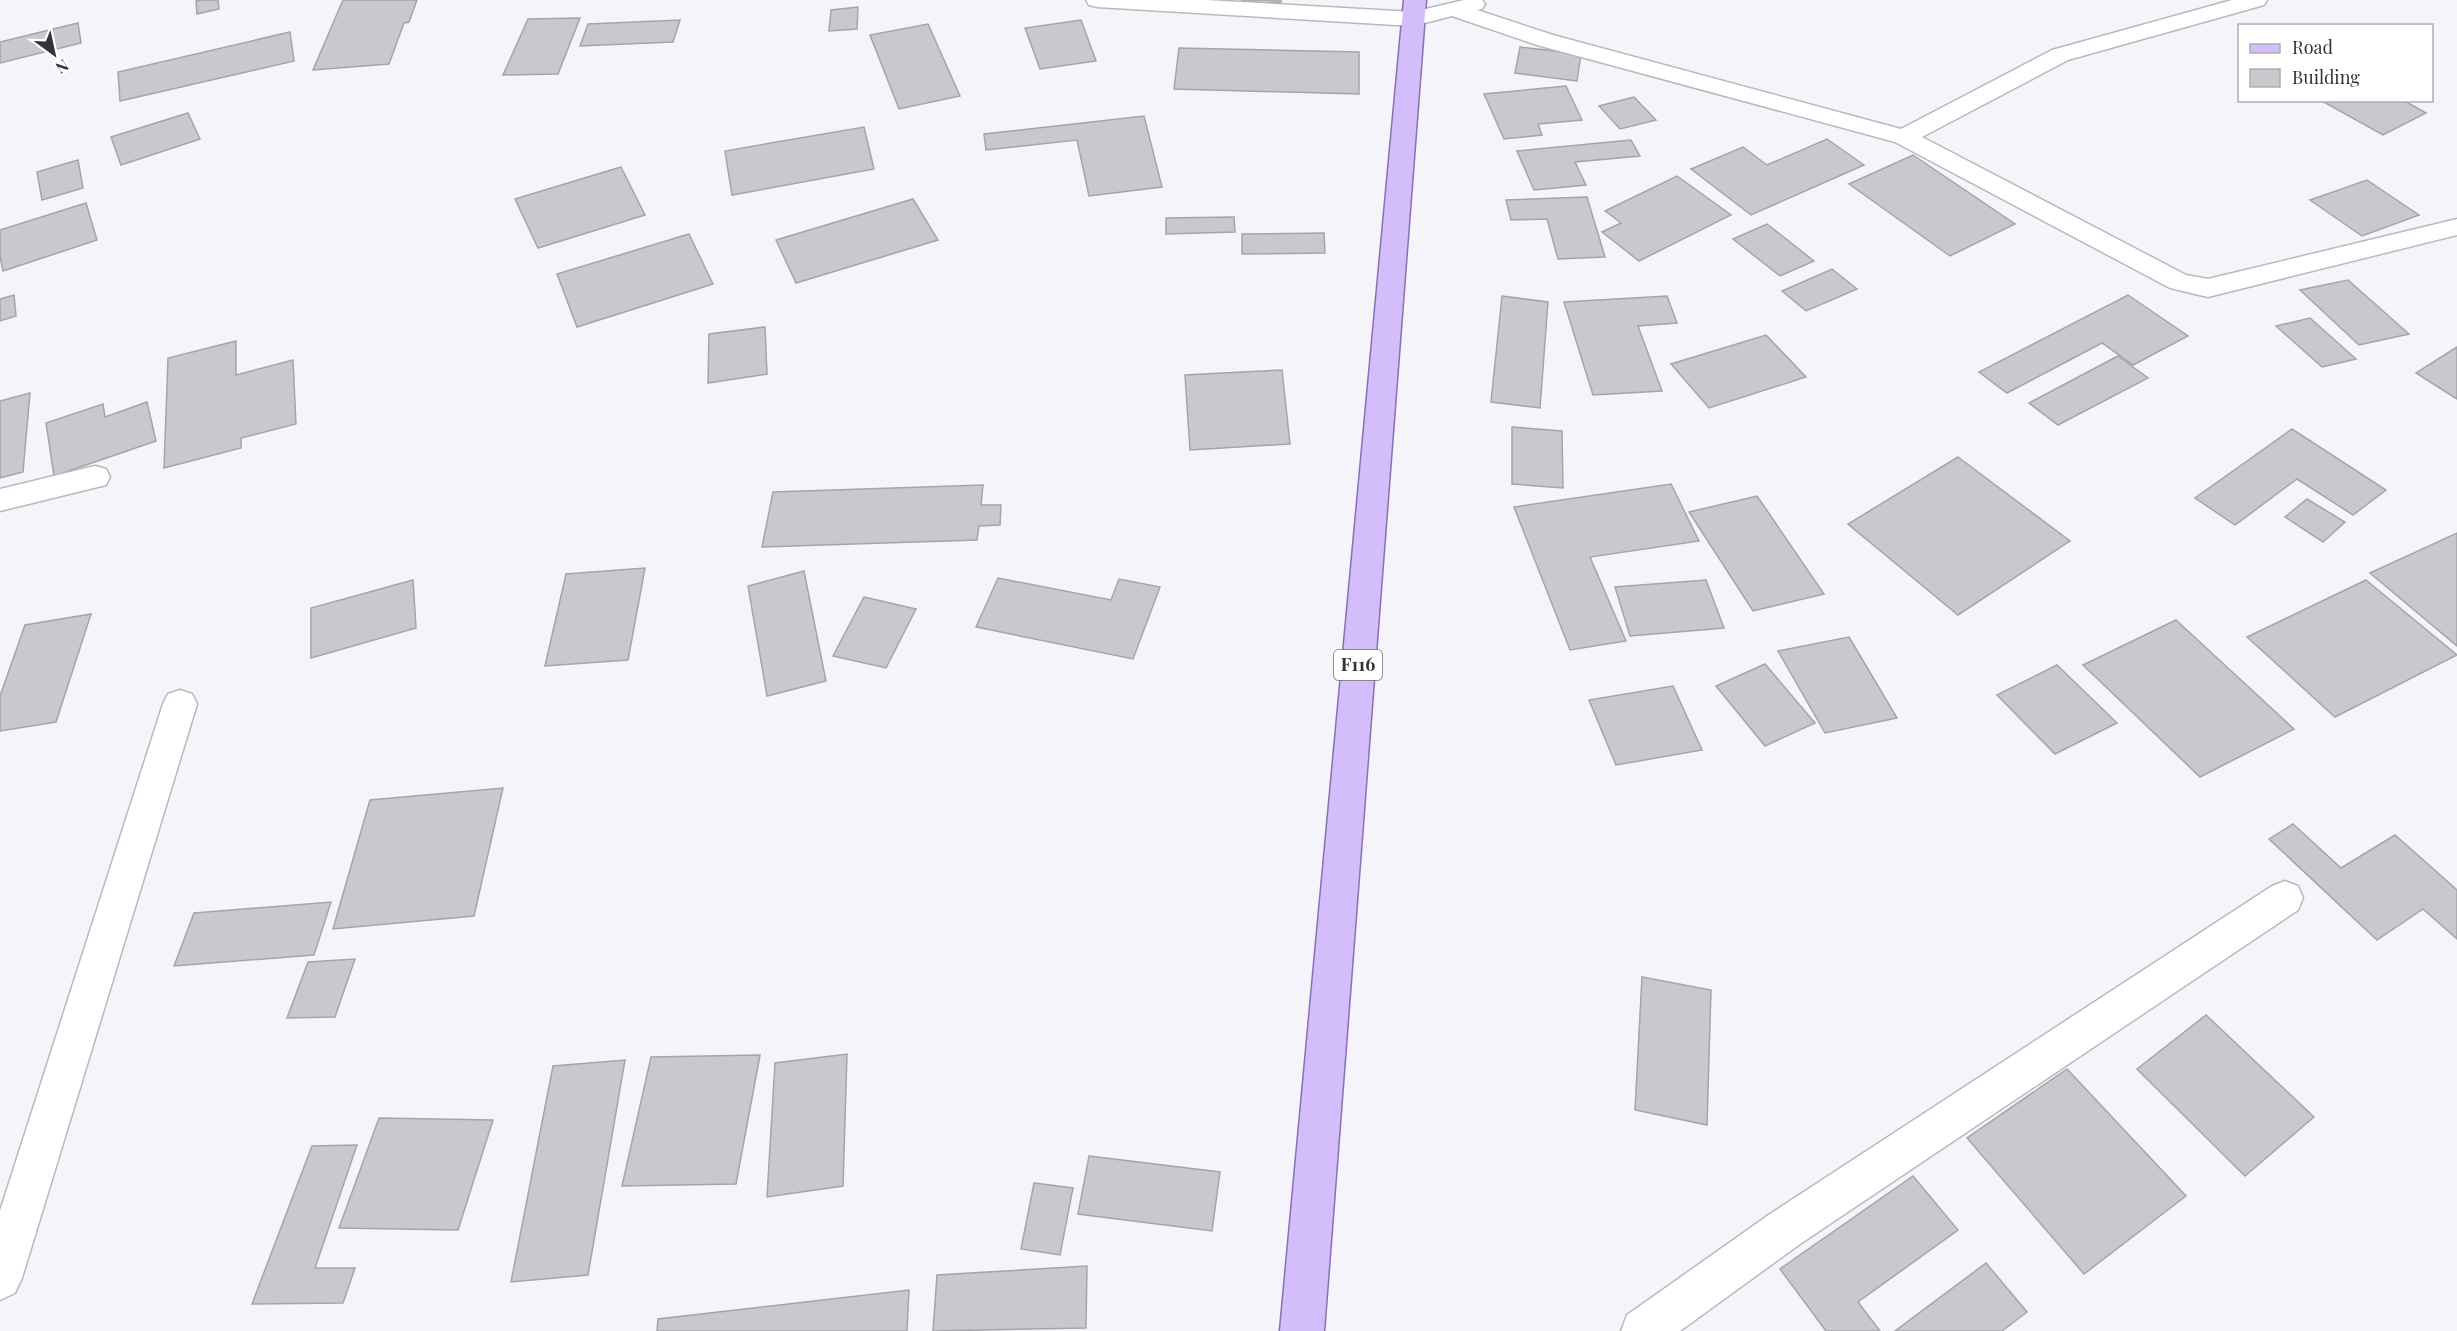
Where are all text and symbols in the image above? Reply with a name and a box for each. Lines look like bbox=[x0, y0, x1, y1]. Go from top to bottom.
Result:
north arrow bbox=[24, 24, 84, 84]
legend bbox=[2238, 24, 2433, 102]
text: Road bbox=[2292, 35, 2333, 59]
text: N bbox=[52, 55, 73, 79]
text: Building bbox=[2292, 65, 2360, 89]
road number: F116 bbox=[1334, 650, 1382, 680]

